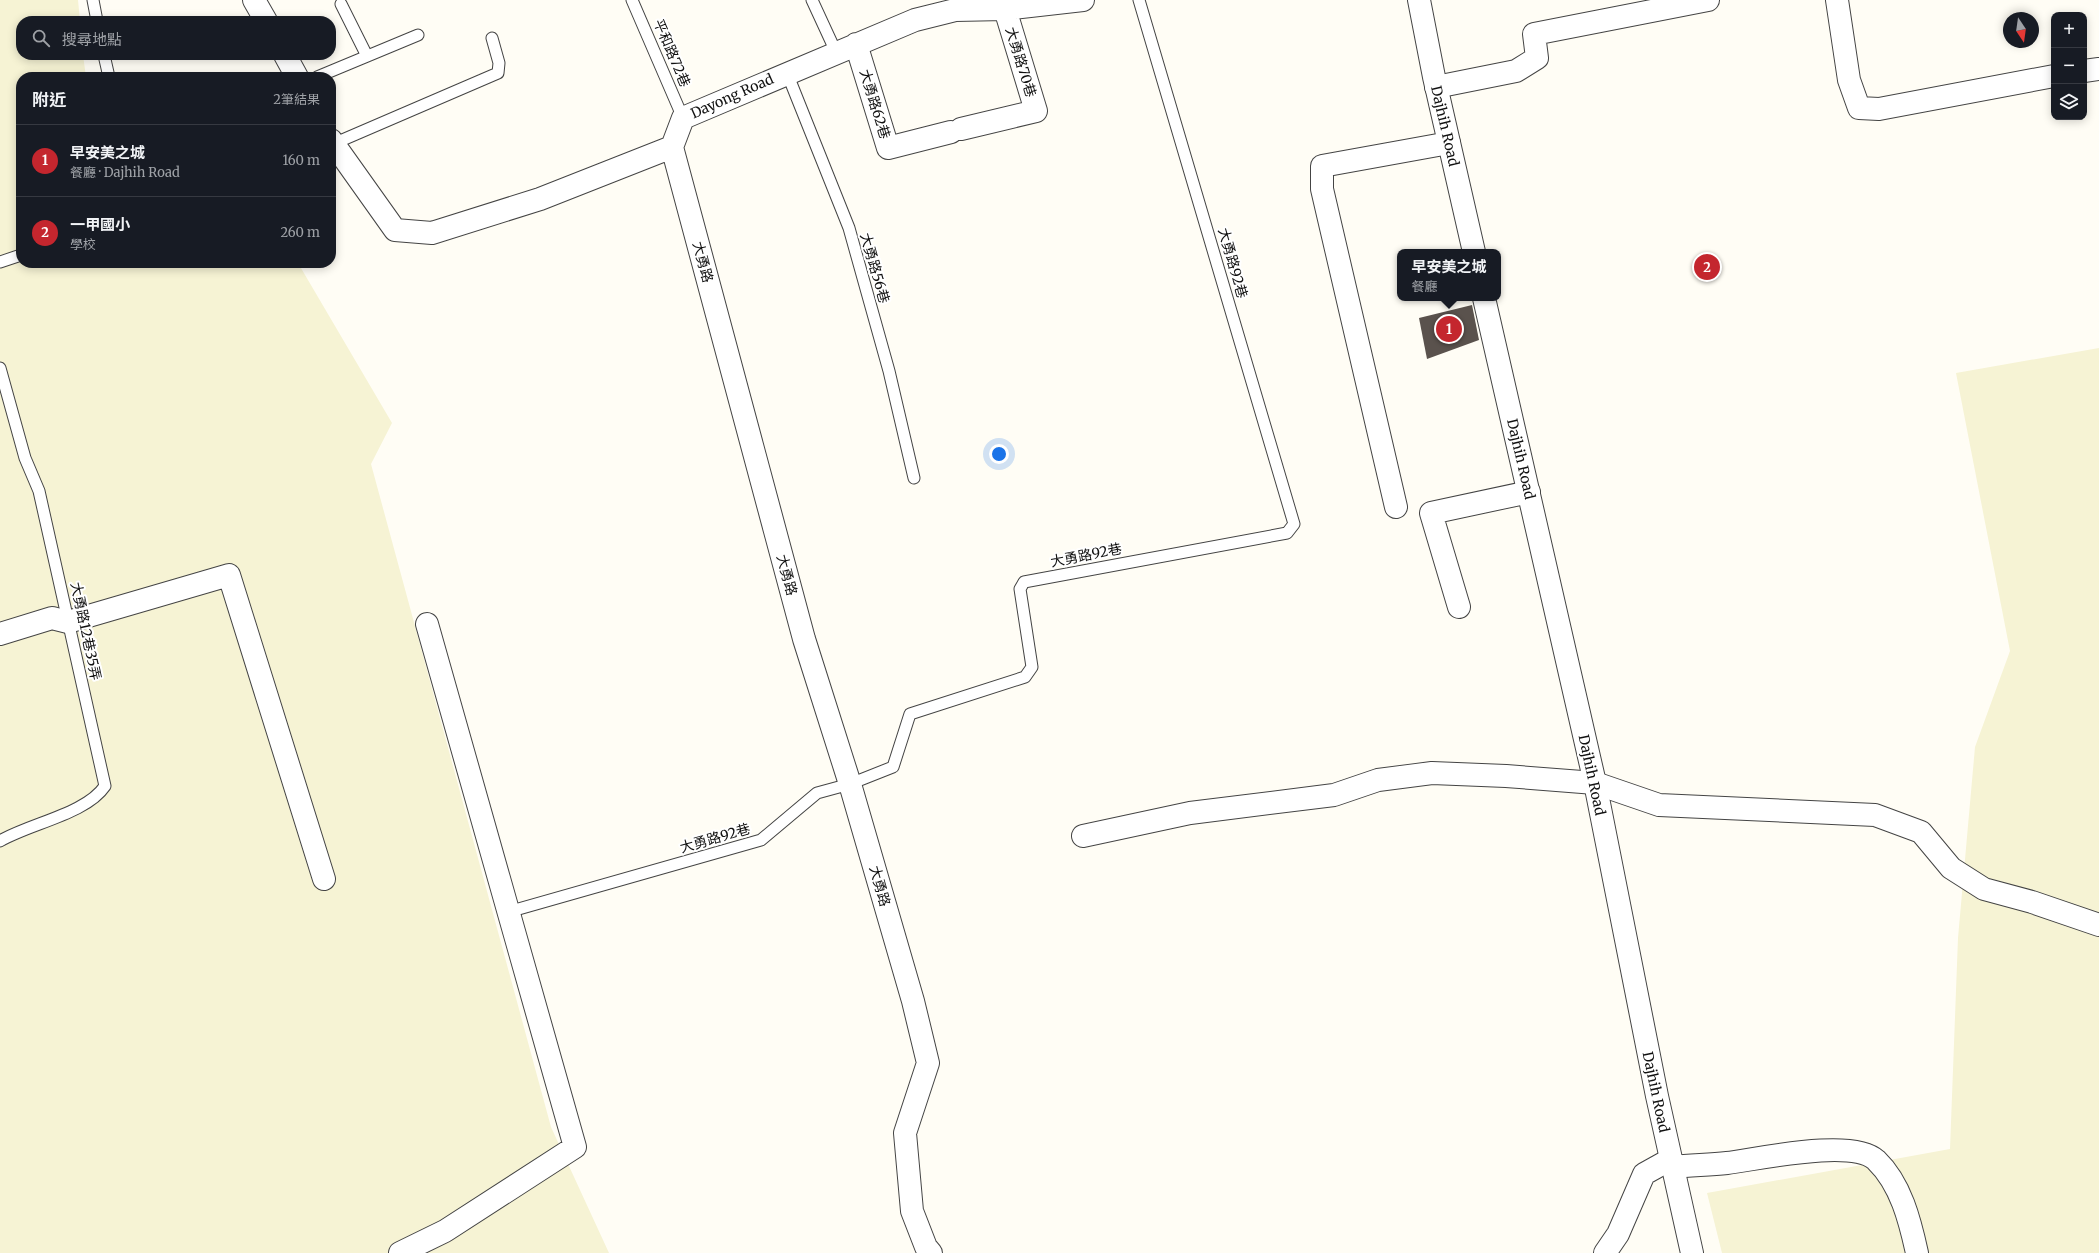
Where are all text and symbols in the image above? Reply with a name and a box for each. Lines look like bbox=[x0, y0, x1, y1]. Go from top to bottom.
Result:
north arrow bbox=[2003, 12, 2039, 48]
map controls bbox=[2051, 12, 2087, 120]
button: + bbox=[2051, 12, 2087, 48]
search box bbox=[16, 16, 336, 60]
street label: 平和路72巷 bbox=[650, 16, 694, 90]
street label: 大勇路70巷 bbox=[1002, 25, 1040, 99]
icon: search bbox=[30, 27, 52, 49]
text: 搜尋地點 bbox=[62, 30, 122, 49]
button: − bbox=[2051, 48, 2087, 84]
street label: 大勇路62巷 bbox=[856, 67, 894, 141]
street label: Dayong Road bbox=[688, 69, 777, 122]
street label: Dajhih Road bbox=[1427, 84, 1463, 169]
button: layers bbox=[2051, 84, 2087, 120]
text: 附近 bbox=[32, 89, 66, 111]
text: 2筆結果 bbox=[273, 91, 320, 108]
text: 早安美之城 bbox=[70, 143, 145, 162]
text: 1 bbox=[42, 152, 48, 169]
text: 160 m bbox=[282, 152, 320, 169]
text: 餐廳 · Dajhih Road bbox=[70, 164, 180, 181]
text: 一甲國小 bbox=[70, 215, 130, 234]
text: 2 bbox=[41, 224, 49, 241]
text: 260 m bbox=[280, 224, 320, 241]
street label: 大勇路92巷 bbox=[1214, 226, 1252, 300]
street label: 大勇路56巷 bbox=[856, 231, 894, 305]
text: 學校 bbox=[70, 236, 96, 253]
street label: 大勇路 bbox=[689, 239, 717, 285]
popup bbox=[1397, 249, 1501, 301]
pin: 2 bbox=[1694, 252, 1720, 282]
text: 早安美之城 bbox=[1411, 257, 1487, 276]
text: 餐廳 bbox=[1411, 278, 1438, 295]
pin: 1 bbox=[1436, 314, 1462, 344]
street label: Dajhih Road bbox=[1503, 417, 1539, 502]
your location bbox=[989, 444, 1009, 464]
street label: 大勇路92巷 bbox=[1049, 539, 1123, 571]
street label: 大勇路 bbox=[773, 552, 801, 598]
street label: 大勇路12巷35弄 bbox=[67, 580, 105, 682]
street label: Dajhih Road bbox=[1575, 733, 1609, 818]
street label: 大勇路92巷 bbox=[678, 819, 752, 857]
street label: 大勇路 bbox=[866, 863, 894, 909]
street label: Dajhih Road bbox=[1639, 1050, 1673, 1135]

